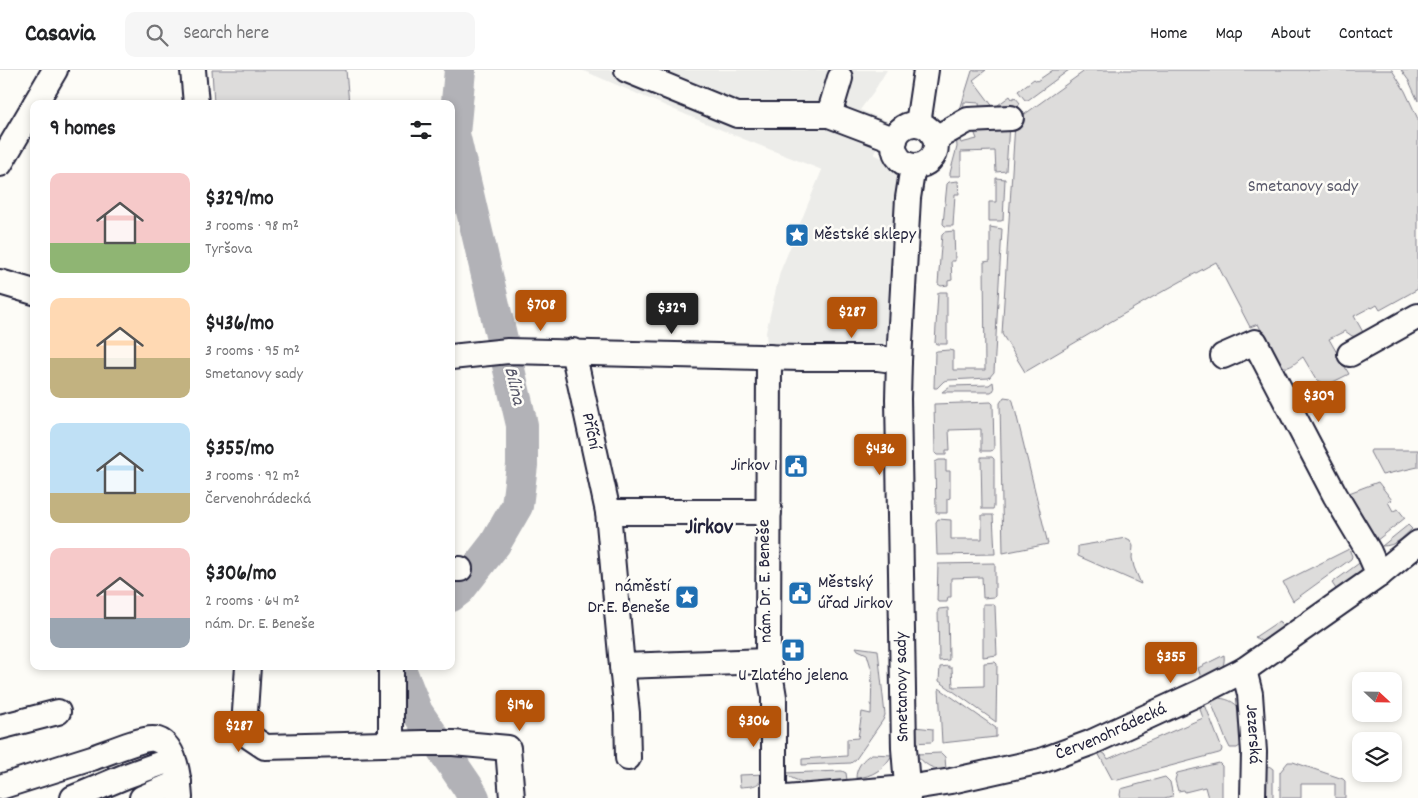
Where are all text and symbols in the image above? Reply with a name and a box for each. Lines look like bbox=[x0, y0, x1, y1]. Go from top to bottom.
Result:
search box bbox=[125, 12, 475, 57]
text: Casavia bbox=[25, 18, 95, 52]
icon: search bbox=[143, 21, 171, 49]
text: Search here bbox=[183, 21, 269, 48]
text: Home bbox=[1150, 22, 1187, 47]
text: Map bbox=[1215, 22, 1243, 47]
text: About bbox=[1271, 22, 1311, 47]
text: Contact bbox=[1339, 22, 1393, 47]
text: 9 homes bbox=[50, 115, 116, 145]
icon: filters bbox=[407, 116, 435, 144]
park label: Smetanovy sady bbox=[1248, 175, 1359, 200]
text: $329/mo bbox=[205, 185, 274, 215]
icon: home bbox=[90, 193, 150, 253]
text: 3 rooms · 98 m² bbox=[205, 215, 299, 238]
place icon: Městské sklepy bbox=[784, 222, 810, 248]
place label: Městské sklepy bbox=[814, 223, 917, 248]
text: Tyršova bbox=[205, 238, 252, 261]
pin: $708 bbox=[511, 290, 571, 332]
pin: $329 bbox=[642, 292, 702, 335]
text: $708 bbox=[526, 294, 556, 317]
pin: $287 bbox=[822, 296, 882, 339]
text: $329 bbox=[657, 297, 687, 320]
text: $287 bbox=[838, 301, 866, 324]
text: $436/mo bbox=[205, 310, 274, 340]
icon: home bbox=[90, 318, 150, 378]
text: 3 rooms · 95 m² bbox=[205, 340, 300, 363]
text: Smetanovy sady bbox=[205, 363, 303, 386]
water label: Bílina bbox=[496, 364, 531, 409]
pin: $309 bbox=[1289, 380, 1349, 423]
text: $309 bbox=[1303, 385, 1335, 408]
street label: Příční bbox=[574, 410, 607, 454]
pin: $436 bbox=[850, 434, 910, 476]
text: $355/mo bbox=[205, 435, 274, 465]
text: $436 bbox=[865, 438, 895, 461]
icon: home bbox=[90, 443, 150, 503]
public building icon: Jirkov 1 bbox=[783, 453, 809, 479]
place label: Jirkov 1 bbox=[731, 454, 778, 479]
text: 3 rooms · 92 m² bbox=[205, 465, 299, 488]
text: Červenohrádecká bbox=[205, 488, 311, 511]
district label: Jirkov bbox=[685, 513, 734, 544]
street label: nám. Dr. E. Beneše bbox=[752, 519, 780, 643]
text: $306/mo bbox=[205, 560, 276, 590]
icon: home bbox=[90, 568, 150, 628]
place label: Městský úřad Jirkov bbox=[818, 571, 893, 617]
place label: náměstí Dr.E. Beneše bbox=[587, 575, 672, 621]
public building icon: Městský úřad Jirkov bbox=[787, 580, 813, 606]
place icon: náměstí Dr.E. Beneše bbox=[674, 584, 700, 610]
text: 2 rooms · 64 m² bbox=[205, 590, 300, 613]
text: nám. Dr. E. Beneše bbox=[205, 613, 315, 636]
street label: Smetanovy sady bbox=[890, 631, 916, 742]
pharmacy icon: U Zlatého jelena bbox=[780, 637, 806, 663]
pin: $355 bbox=[1141, 642, 1201, 684]
text: $355 bbox=[1156, 646, 1186, 669]
place label: U Zlatého jelena bbox=[738, 664, 848, 689]
north arrow bbox=[1352, 672, 1402, 722]
map controls bbox=[1352, 672, 1402, 782]
pin: $196 bbox=[490, 690, 550, 732]
text: $196 bbox=[507, 694, 533, 717]
street label: Červenohrádecká bbox=[1052, 697, 1171, 767]
street label: Jezerská bbox=[1238, 703, 1267, 764]
pin: $306 bbox=[724, 706, 784, 748]
pin: $287 bbox=[209, 710, 269, 753]
text: $306 bbox=[738, 710, 770, 733]
text: $287 bbox=[225, 715, 253, 738]
button: layers bbox=[1352, 732, 1402, 782]

